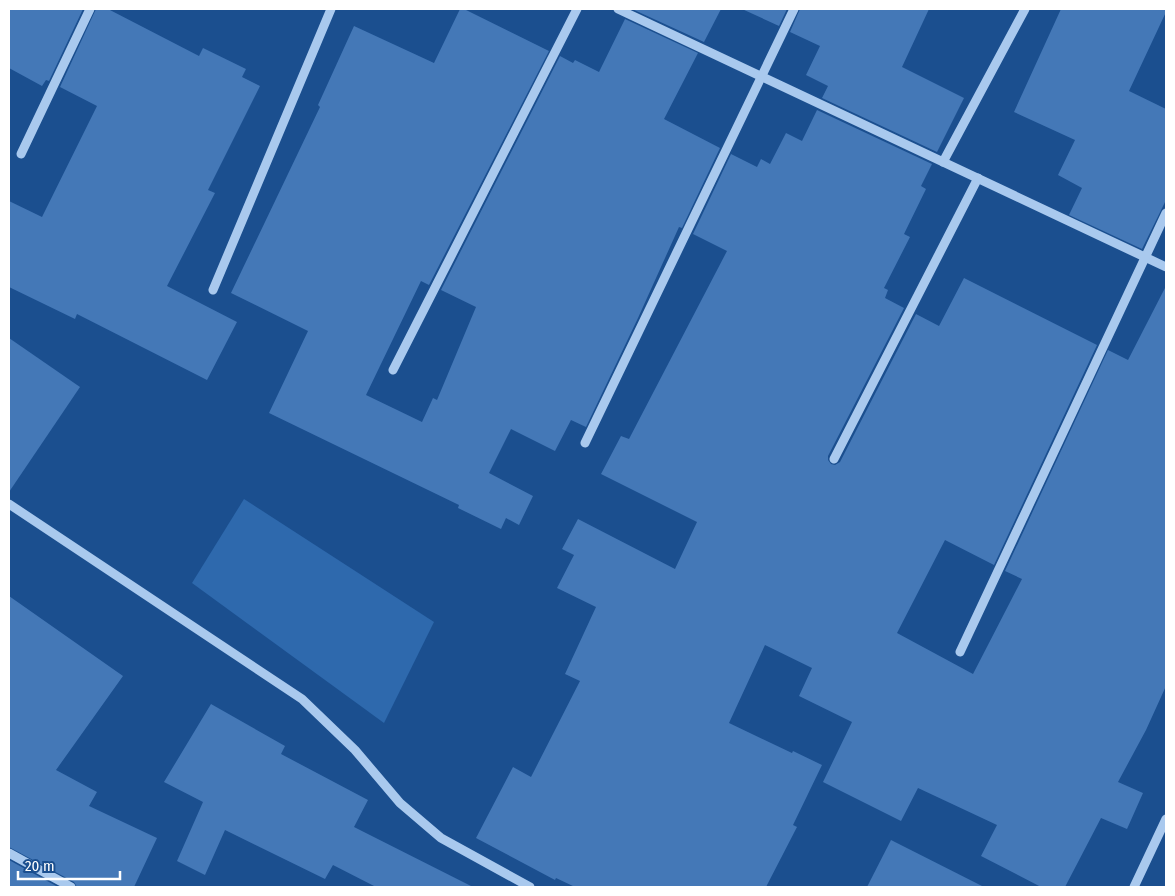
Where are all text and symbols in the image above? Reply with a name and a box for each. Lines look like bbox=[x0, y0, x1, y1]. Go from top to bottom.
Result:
scale bar bbox=[18, 848, 120, 880]
text: 20 m bbox=[25, 857, 55, 875]

